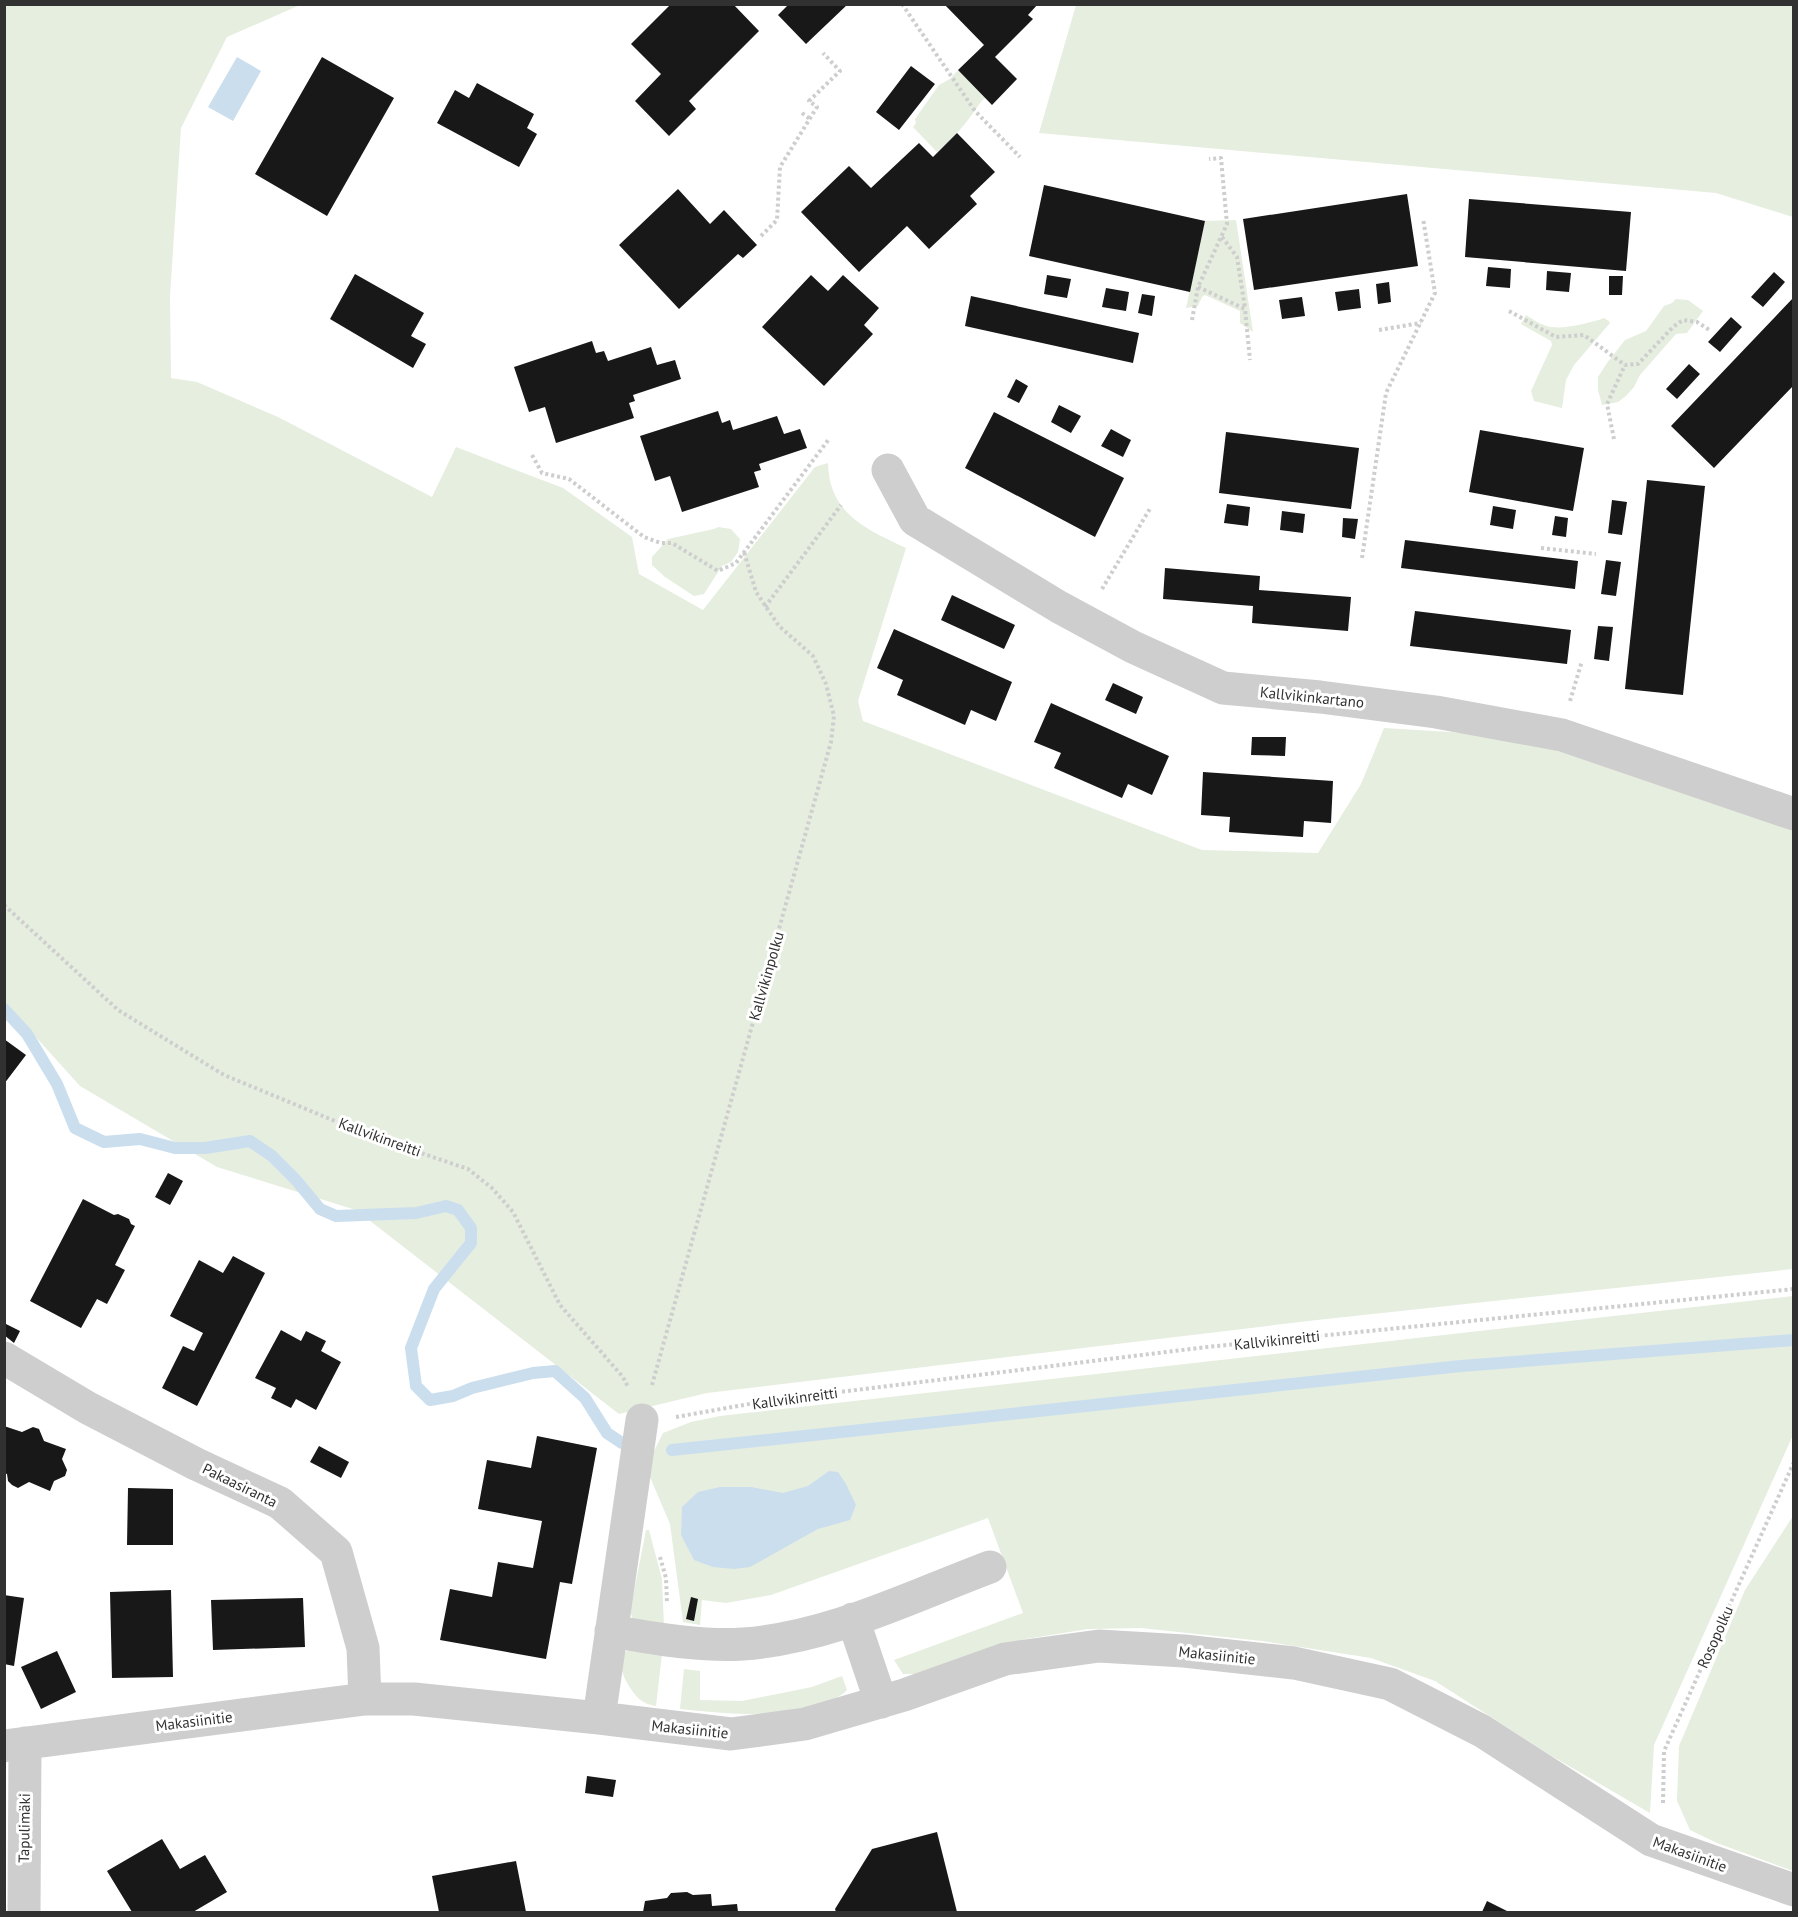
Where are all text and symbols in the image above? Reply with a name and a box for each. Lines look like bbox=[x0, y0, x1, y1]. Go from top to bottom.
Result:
street label: Kallvikinkartano bbox=[1259, 682, 1365, 712]
street label: Kallvikinpolku bbox=[744, 929, 788, 1023]
street label: Kallvikinreitti bbox=[336, 1113, 424, 1161]
street label: Kallvikinreitti bbox=[1233, 1326, 1321, 1354]
street label: Kallvikinreitti bbox=[751, 1383, 839, 1413]
street label: Pakaasiranta bbox=[199, 1459, 281, 1511]
street label: Rosopolku bbox=[1693, 1603, 1737, 1671]
street label: Makasiinitie bbox=[1178, 1642, 1256, 1668]
street label: Makasiinitie bbox=[155, 1707, 233, 1735]
street label: Makasiinitie bbox=[651, 1716, 729, 1742]
street label: Tapulimäki bbox=[14, 1793, 34, 1863]
street label: Makasiinitie bbox=[1650, 1832, 1730, 1876]

